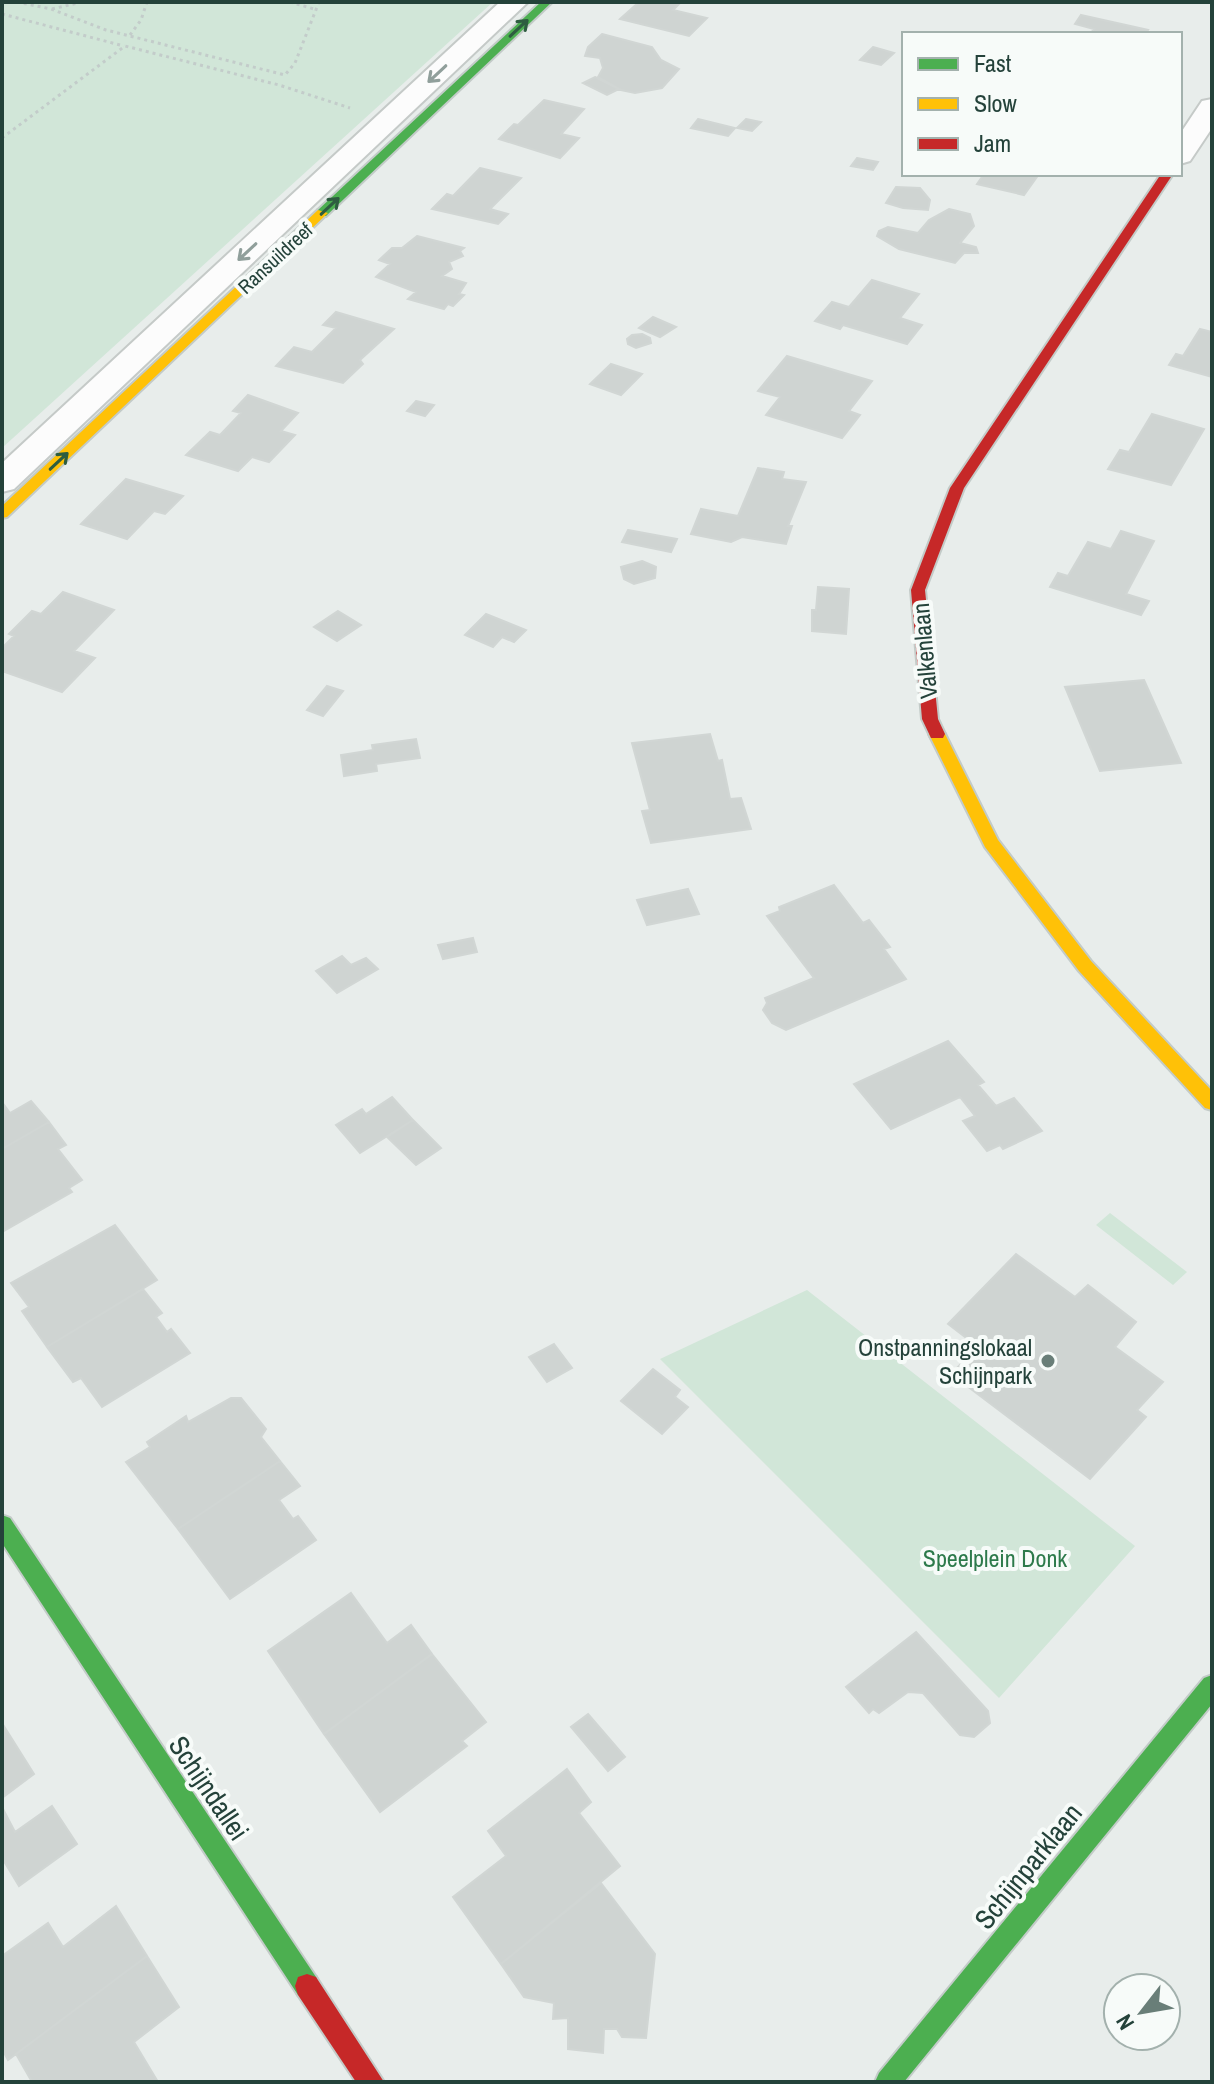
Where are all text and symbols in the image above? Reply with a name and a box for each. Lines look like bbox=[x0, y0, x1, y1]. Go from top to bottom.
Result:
one-way arrow bbox=[509, 19, 529, 38]
legend bbox=[902, 32, 1182, 176]
text: Fast bbox=[974, 47, 1012, 79]
one-way arrow bbox=[427, 65, 447, 84]
text: Slow bbox=[974, 87, 1017, 119]
text: Jam bbox=[974, 127, 1011, 159]
one-way arrow bbox=[320, 197, 340, 216]
street label: Ransuildreef bbox=[232, 216, 319, 300]
one-way arrow bbox=[238, 242, 258, 261]
one-way arrow bbox=[49, 451, 69, 470]
street label: Valkenlaan bbox=[904, 602, 944, 700]
place label: Onstpanningslokaal Schijnpark bbox=[858, 1331, 1032, 1391]
marker: Onstpanningslokaal Schijnpark bbox=[1039, 1352, 1057, 1370]
park label: Speelplein Donk bbox=[923, 1542, 1067, 1574]
street label: Schijndallei bbox=[160, 1728, 258, 1848]
street label: Schijnparklaan bbox=[965, 1795, 1091, 1937]
north arrow bbox=[1102, 1972, 1182, 2052]
text: N bbox=[1109, 2009, 1141, 2036]

